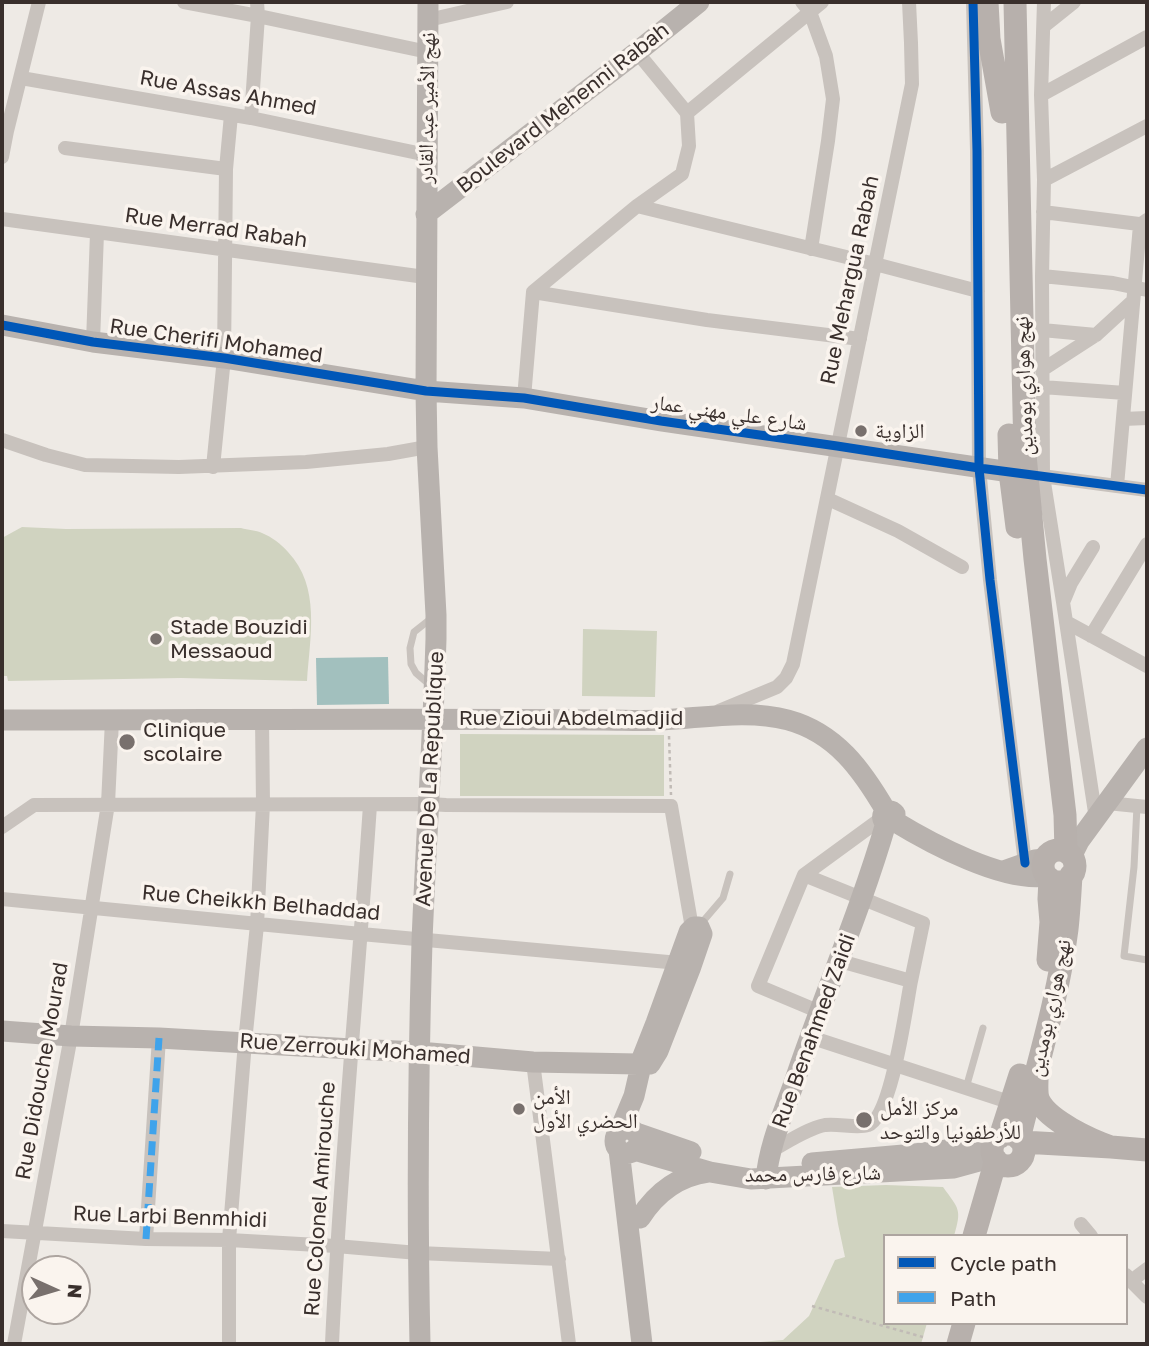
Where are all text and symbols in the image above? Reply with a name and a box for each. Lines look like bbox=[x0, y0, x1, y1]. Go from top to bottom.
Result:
street label: Boulevard Mehenni Rabah bbox=[452, 17, 674, 199]
street label: نهج الأمير عبد القادر bbox=[413, 32, 441, 184]
street label: Rue Assas Ahmed bbox=[138, 65, 318, 121]
street label: Rue Mehargua Rabah bbox=[815, 173, 885, 387]
street label: Rue Merrad Rabah bbox=[123, 203, 309, 253]
street label: Rue Cherifi Mohamed bbox=[108, 314, 324, 368]
street label: نهج هواري بومدين bbox=[1009, 316, 1039, 456]
street label: شارع علي مهني عمار bbox=[650, 390, 808, 436]
place label: الزاوية bbox=[875, 418, 924, 444]
marker: الزاوية bbox=[853, 423, 869, 439]
place label: Stade Bouzidi Messaoud bbox=[170, 614, 308, 664]
marker: Stade Bouzidi Messaoud bbox=[148, 631, 164, 647]
street label: Avenue De La Republique bbox=[411, 651, 449, 907]
street label: Rue Zioui Abdelmadjid bbox=[459, 705, 683, 731]
place label: Clinique scolaire bbox=[143, 717, 226, 767]
marker: Clinique scolaire bbox=[117, 732, 137, 752]
street label: Rue Cheikkh Belhaddad bbox=[141, 880, 381, 926]
street label: Rue Benahmed Zaidi bbox=[767, 930, 861, 1132]
street label: نهج هواري بومدين bbox=[1023, 937, 1077, 1079]
street label: Rue Didouche Mourad bbox=[10, 960, 74, 1182]
street label: Rue Zerrouki Mohamed bbox=[239, 1028, 471, 1070]
street label: Rue Colonel Amirouche bbox=[299, 1081, 341, 1317]
place label: الأمن الحضري الأول bbox=[533, 1084, 638, 1134]
place label: مركز الأمل للأرطفونيا والتوحد bbox=[880, 1095, 1021, 1145]
marker: الأمن الحضري الأول bbox=[511, 1101, 527, 1117]
marker: مركز الأمل للأرطفونيا والتوحد bbox=[854, 1110, 874, 1130]
street label: شارع فارس محمد bbox=[745, 1160, 881, 1188]
street label: Rue Larbi Benmhidi bbox=[72, 1201, 268, 1233]
legend bbox=[883, 1234, 1128, 1325]
text: Cycle path bbox=[950, 1250, 1057, 1276]
north arrow bbox=[21, 1255, 91, 1325]
text: N bbox=[63, 1283, 87, 1299]
text: Path bbox=[950, 1285, 997, 1311]

